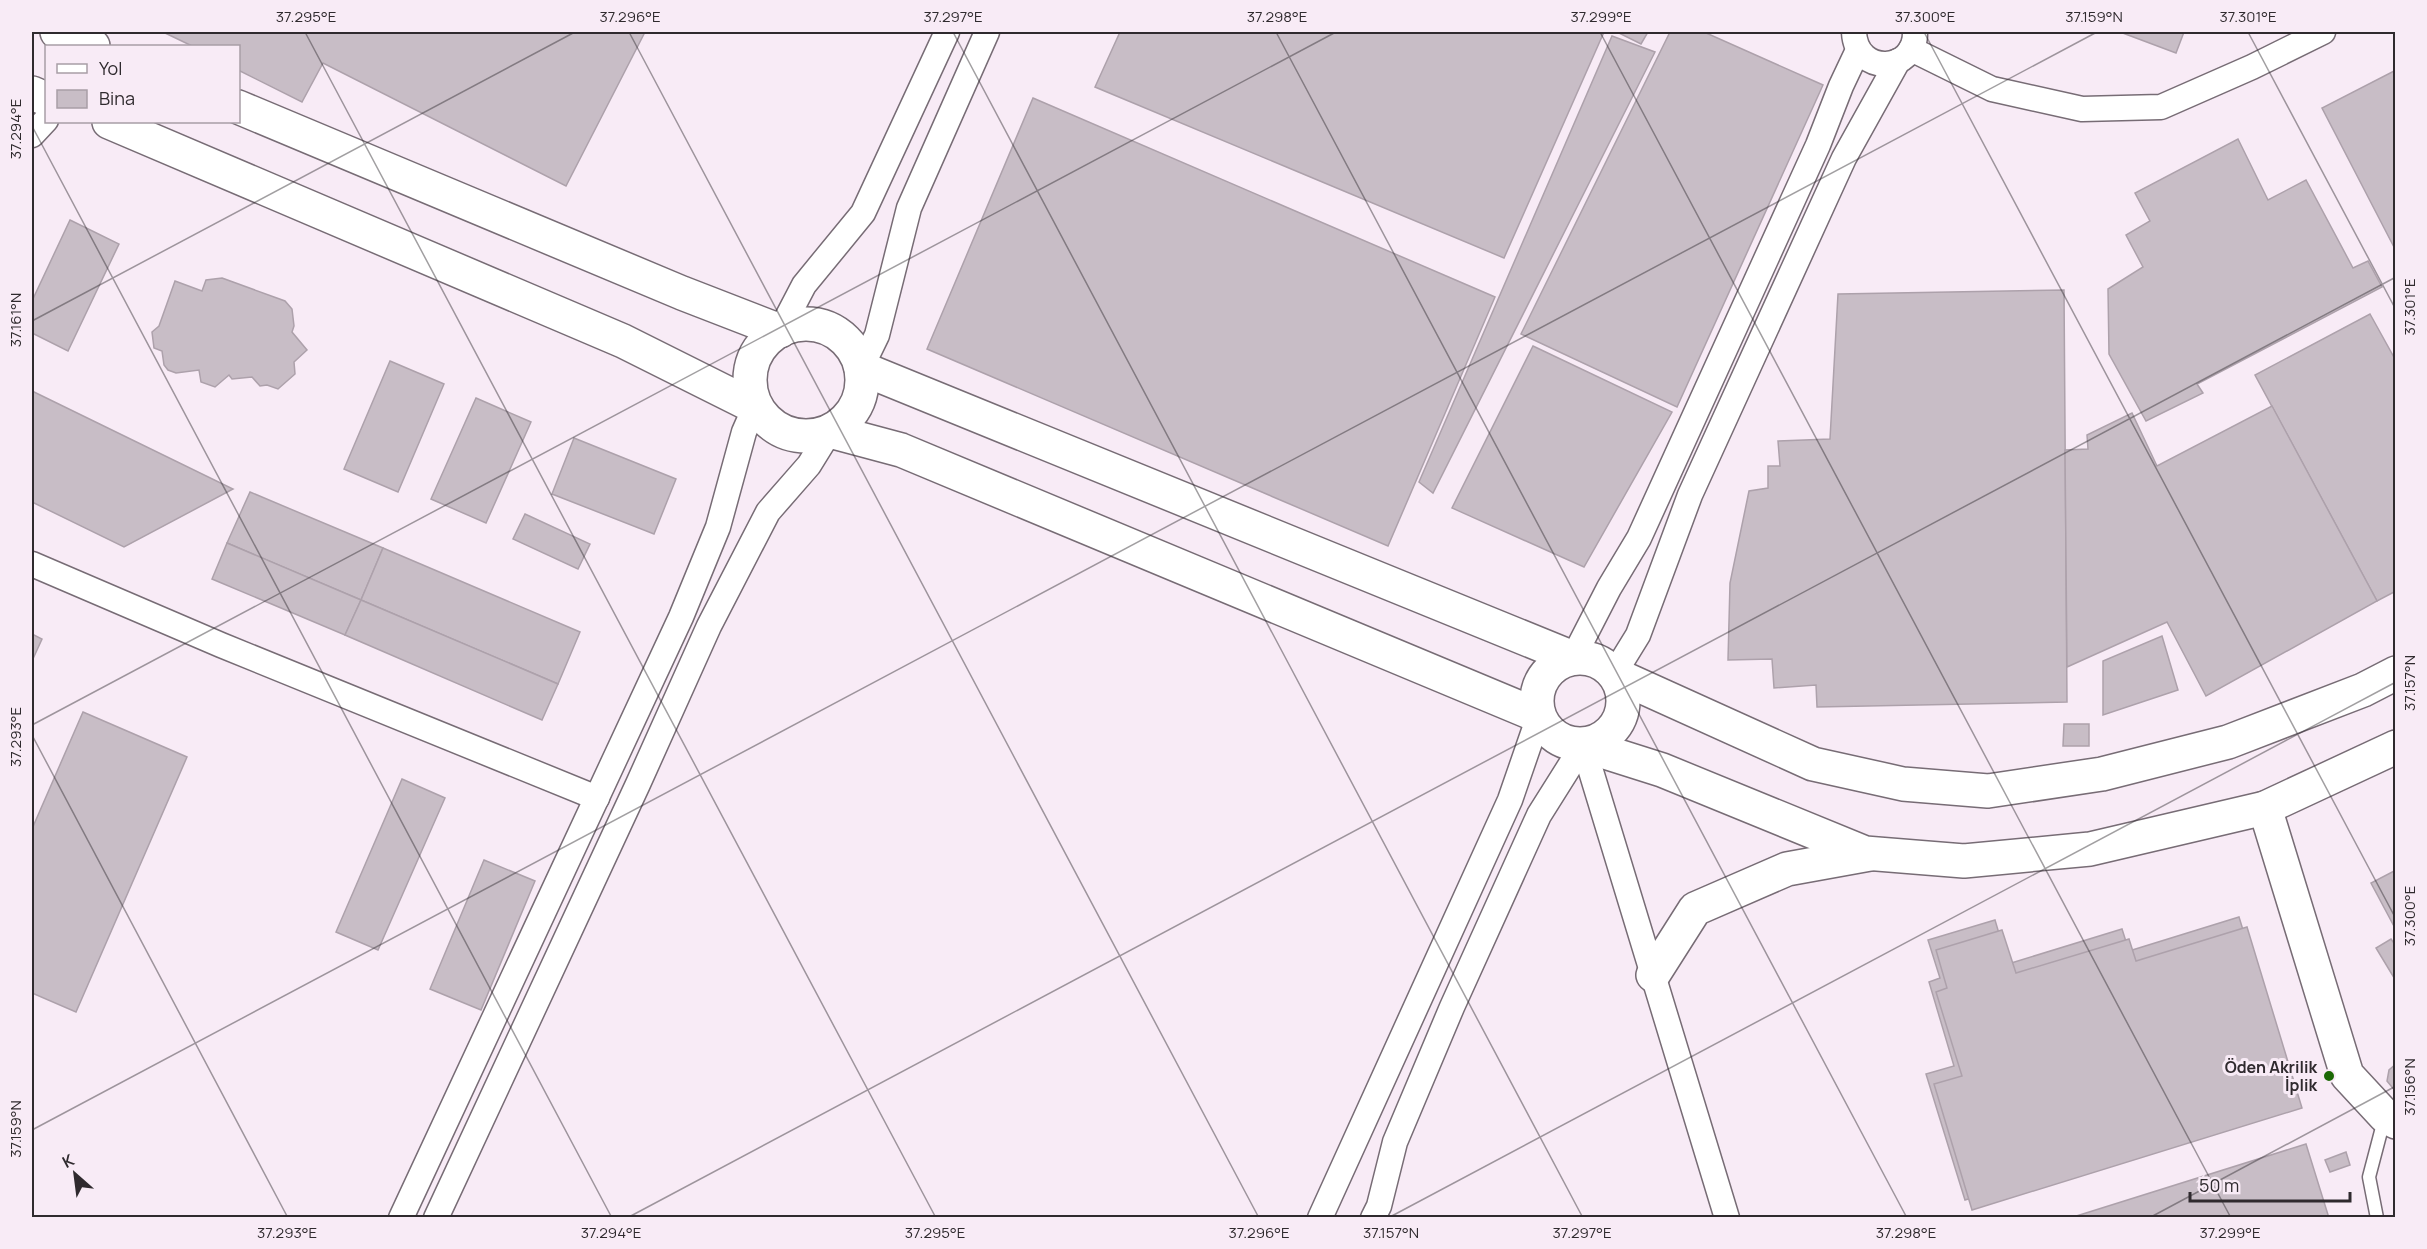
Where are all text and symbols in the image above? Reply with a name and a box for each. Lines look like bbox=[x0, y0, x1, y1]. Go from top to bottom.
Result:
text: 37.295°E bbox=[276, 6, 336, 27]
text: 37.296°E bbox=[599, 6, 661, 27]
text: 37.297°E bbox=[923, 6, 983, 27]
text: 37.298°E bbox=[1247, 6, 1307, 27]
text: 37.299°E bbox=[1570, 6, 1632, 27]
text: 37.300°E bbox=[1895, 6, 1955, 27]
text: 37.159°N bbox=[2065, 6, 2123, 27]
text: 37.301°E bbox=[2219, 6, 2277, 27]
legend bbox=[45, 45, 240, 123]
text: Yol bbox=[99, 56, 122, 80]
text: Bina bbox=[99, 86, 135, 110]
text: 37.294°E bbox=[5, 99, 26, 159]
text: 37.301°E bbox=[2399, 278, 2420, 336]
text: 37.161°N bbox=[5, 293, 26, 347]
text: 37.157°N bbox=[2399, 655, 2420, 711]
text: 37.293°E bbox=[5, 707, 26, 767]
text: 37.300°E bbox=[2399, 886, 2420, 946]
place label: Öden Akrilik İplik bbox=[2225, 1056, 2317, 1096]
text: 37.156°N bbox=[2399, 1058, 2420, 1116]
marker: Öden Akrilik İplik bbox=[2322, 1069, 2336, 1083]
text: 37.159°N bbox=[5, 1100, 26, 1158]
north arrow bbox=[45, 1144, 105, 1204]
text: K bbox=[58, 1148, 78, 1173]
scale bar bbox=[2190, 1165, 2350, 1203]
text: 50 m bbox=[2199, 1173, 2239, 1197]
text: 37.293°E bbox=[257, 1222, 317, 1243]
text: 37.294°E bbox=[581, 1222, 641, 1243]
text: 37.295°E bbox=[905, 1222, 965, 1243]
text: 37.296°E bbox=[1228, 1222, 1290, 1243]
text: 37.157°N bbox=[1363, 1222, 1419, 1243]
text: 37.297°E bbox=[1552, 1222, 1612, 1243]
text: 37.298°E bbox=[1876, 1222, 1936, 1243]
text: 37.299°E bbox=[2199, 1222, 2261, 1243]

